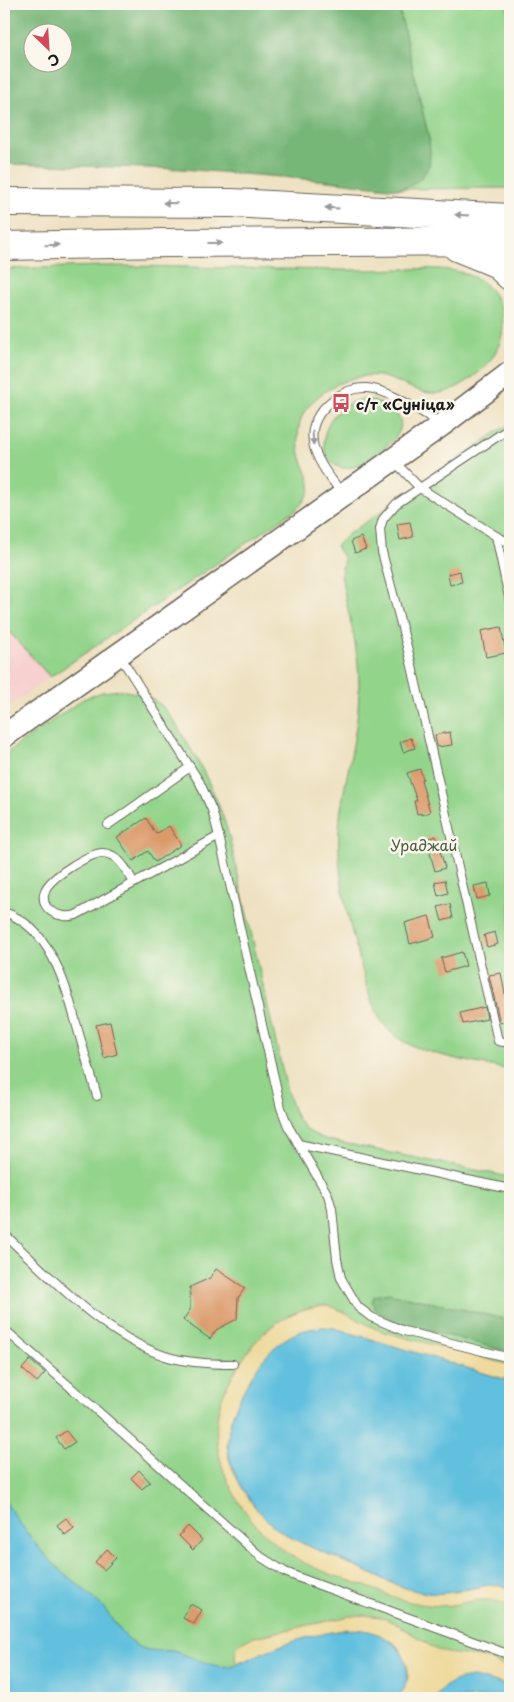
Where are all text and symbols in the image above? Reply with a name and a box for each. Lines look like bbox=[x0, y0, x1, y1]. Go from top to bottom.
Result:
north arrow bbox=[22, 22, 72, 72]
text: С bbox=[44, 48, 63, 72]
one-way arrow bbox=[161, 199, 177, 207]
one-way arrow bbox=[324, 203, 340, 211]
one-way arrow bbox=[453, 211, 469, 219]
one-way arrow bbox=[207, 239, 223, 247]
one-way arrow bbox=[45, 241, 61, 249]
bus stop icon: с/т «Суніца» bbox=[330, 392, 352, 414]
place label: с/т «Суніца» bbox=[356, 392, 455, 415]
one-way arrow bbox=[309, 430, 317, 446]
park label: Ураджай bbox=[391, 833, 457, 856]

